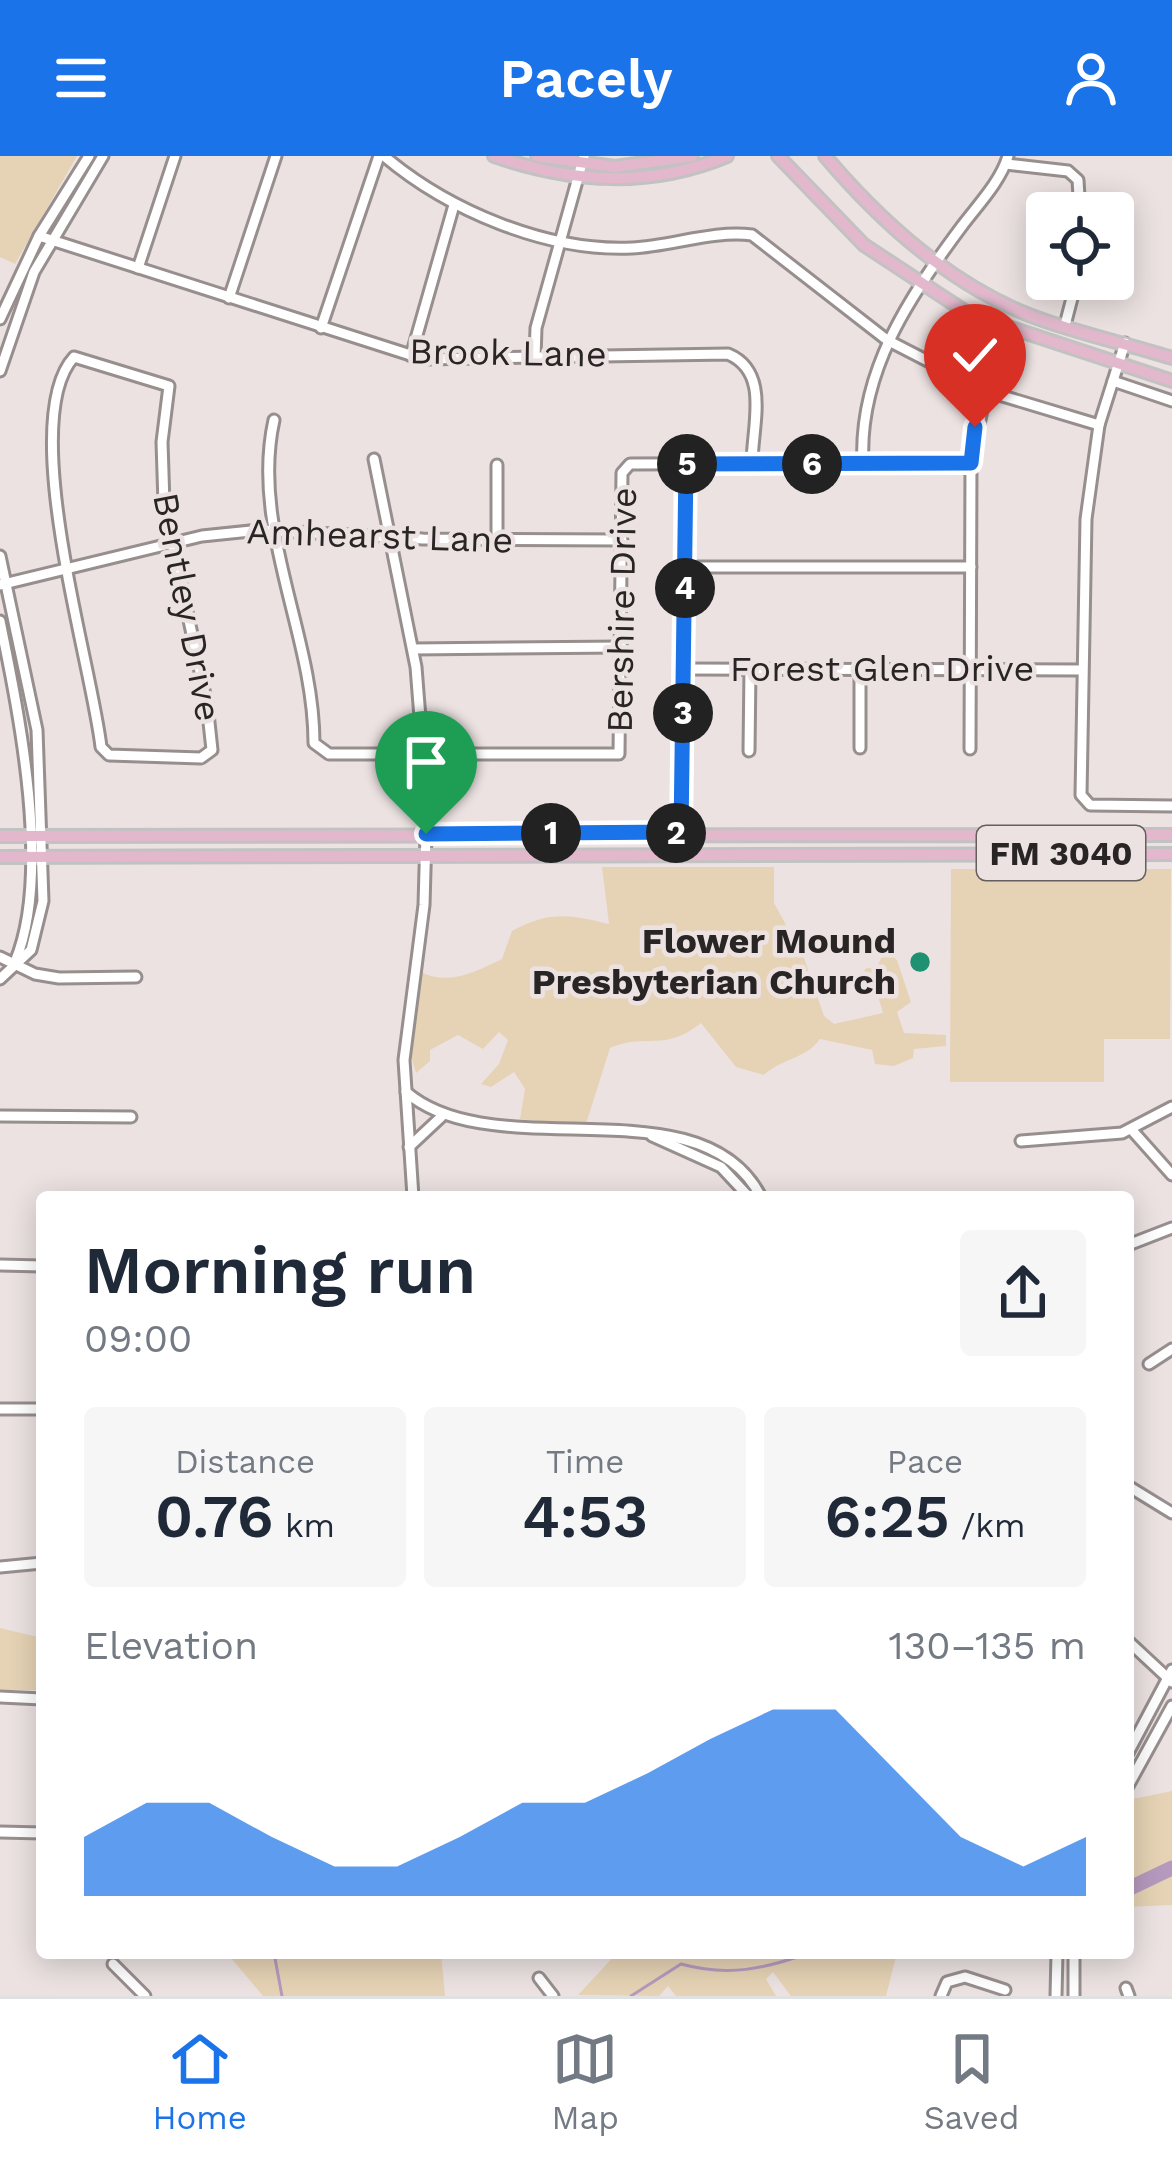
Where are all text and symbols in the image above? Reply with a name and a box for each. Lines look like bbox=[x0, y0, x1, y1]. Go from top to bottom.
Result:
icon: menu bbox=[48, 45, 114, 111]
icon: person bbox=[1058, 45, 1124, 111]
text: Pacely bbox=[499, 47, 673, 110]
map controls bbox=[1026, 192, 1134, 300]
button: locate bbox=[1026, 192, 1134, 300]
pin bbox=[924, 304, 1026, 427]
icon: check bbox=[942, 322, 1008, 388]
street label: Brook Lane bbox=[409, 330, 607, 376]
pin: 5 bbox=[657, 434, 717, 494]
pin: 6 bbox=[782, 434, 842, 494]
text: 5 bbox=[677, 444, 697, 483]
text: 6 bbox=[802, 444, 822, 483]
street label: Bershire Drive bbox=[599, 487, 645, 733]
street label: Bentley Drive bbox=[144, 489, 230, 725]
street label: Amhearst Lane bbox=[246, 510, 514, 562]
pin: 4 bbox=[655, 558, 715, 618]
text: 4 bbox=[674, 568, 696, 607]
street label: Forest Glen Drive bbox=[730, 648, 1034, 690]
pin: 3 bbox=[653, 683, 713, 743]
text: 3 bbox=[673, 693, 693, 732]
pin bbox=[375, 711, 477, 834]
icon: arrive bbox=[393, 729, 459, 795]
pin: 1 bbox=[521, 803, 581, 863]
pin: 2 bbox=[646, 803, 706, 863]
text: 1 bbox=[544, 813, 558, 852]
text: 2 bbox=[666, 813, 686, 852]
road number: FM 3040 bbox=[977, 826, 1145, 880]
place label: Flower Mound Presbyterian Church bbox=[532, 920, 896, 1003]
marker: Flower Mound Presbyterian Church bbox=[907, 949, 933, 975]
button: share bbox=[960, 1230, 1086, 1356]
text: Morning run bbox=[84, 1232, 476, 1309]
text: 09:00 bbox=[84, 1316, 192, 1361]
text: Distance bbox=[175, 1442, 315, 1481]
text: Time bbox=[546, 1442, 624, 1481]
text: Pace bbox=[887, 1442, 963, 1481]
text: 0.76 bbox=[155, 1481, 274, 1552]
text: 4:53 bbox=[522, 1481, 648, 1552]
text: 6:25 bbox=[824, 1481, 950, 1552]
text: km bbox=[274, 1506, 335, 1545]
text: /km bbox=[950, 1506, 1026, 1545]
text: Elevation bbox=[84, 1623, 258, 1668]
text: 130–135 m bbox=[888, 1623, 1086, 1668]
tab: Home bbox=[152, 2026, 247, 2137]
tab: Map bbox=[552, 2026, 619, 2137]
tab: Saved bbox=[924, 2026, 1020, 2137]

